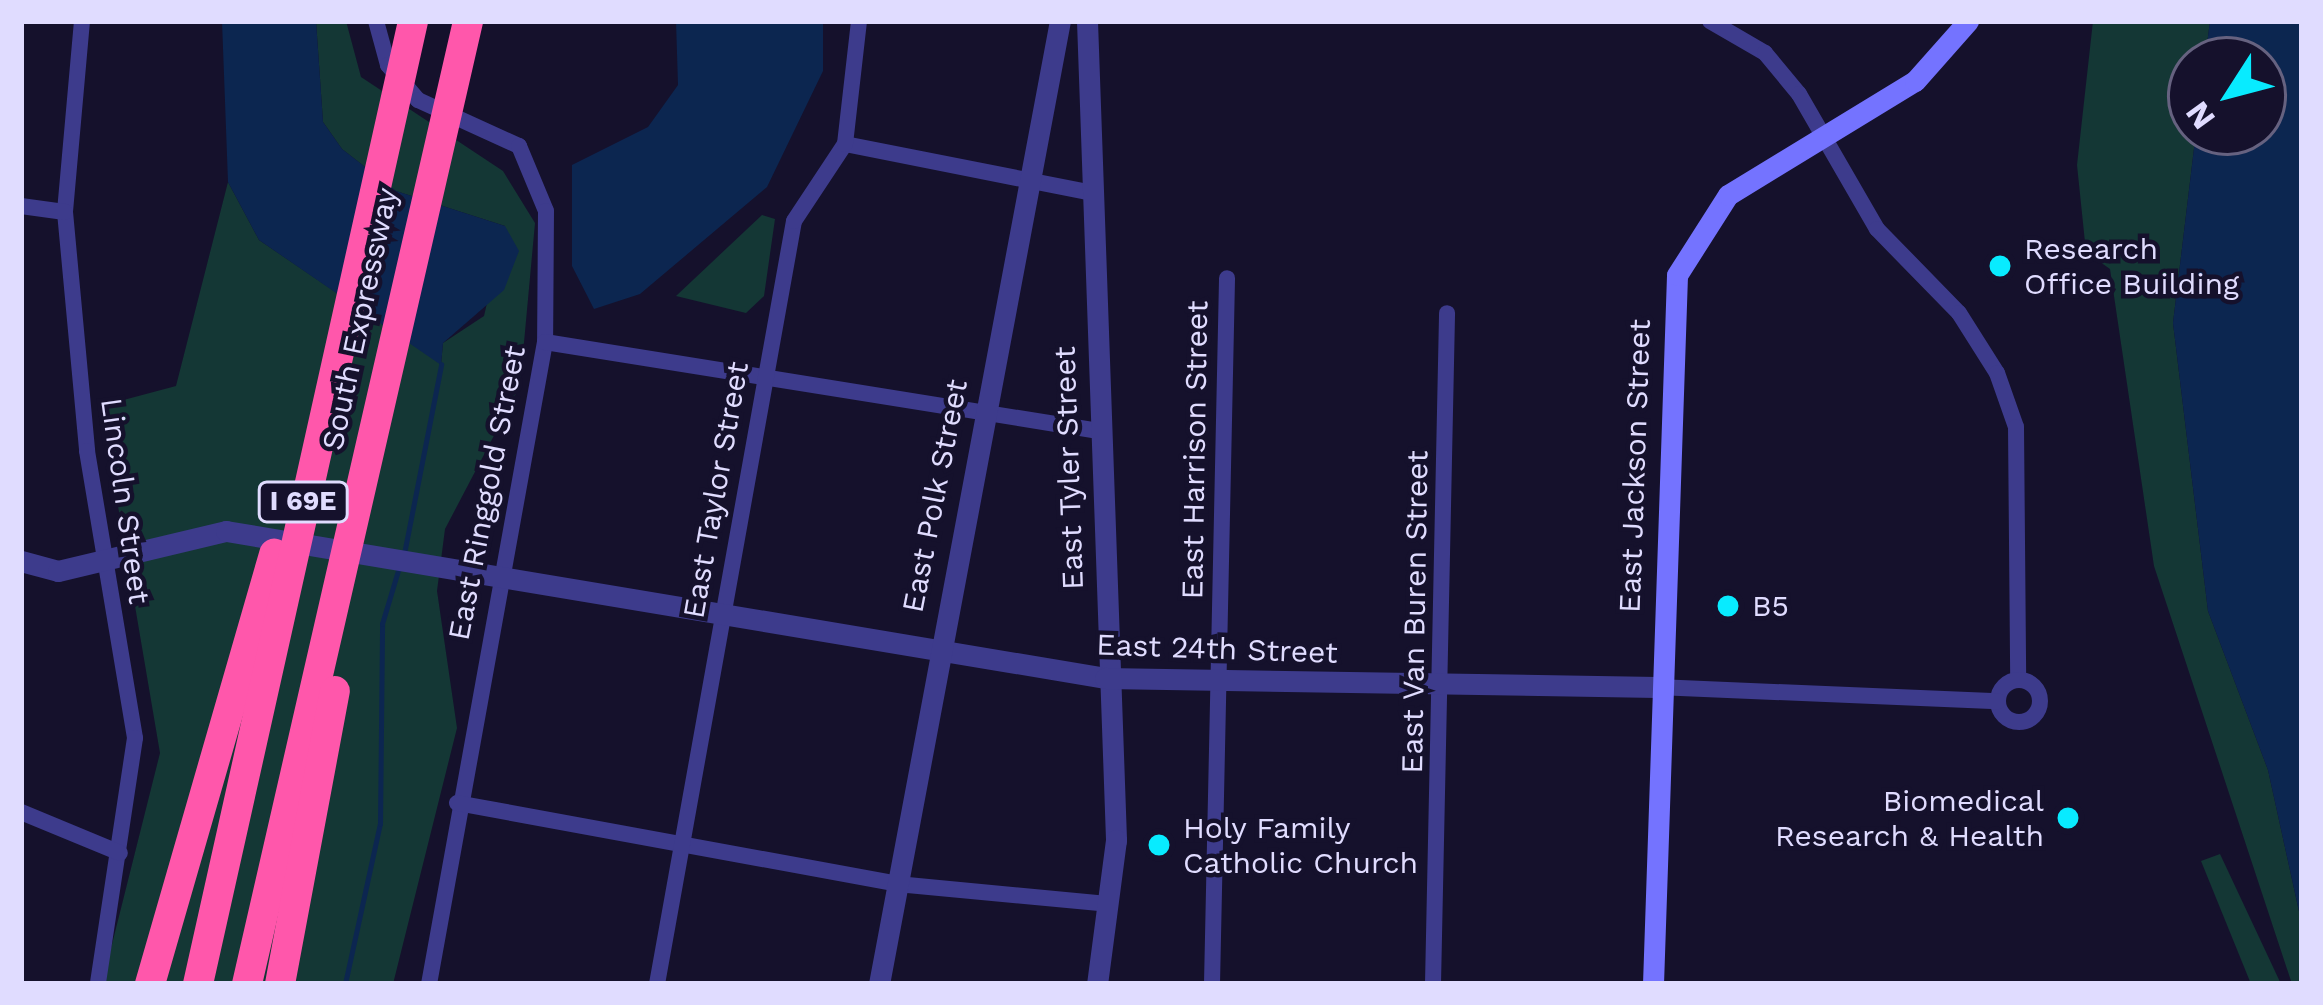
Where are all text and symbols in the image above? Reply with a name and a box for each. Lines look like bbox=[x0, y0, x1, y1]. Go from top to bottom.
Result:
north arrow bbox=[2167, 36, 2287, 156]
text: N bbox=[2177, 94, 2223, 137]
street label: South Expressway bbox=[315, 185, 405, 453]
place label: Research Office Building bbox=[2024, 231, 2239, 302]
marker: Research Office Building bbox=[1987, 253, 2013, 279]
street label: East Harrison Street bbox=[1174, 300, 1216, 600]
street label: East Jackson Street bbox=[1612, 318, 1658, 614]
street label: East Ringgold Street bbox=[441, 343, 533, 643]
street label: East Tyler Street bbox=[1047, 345, 1091, 591]
street label: East Taylor Street bbox=[676, 358, 756, 622]
street label: East Polk Street bbox=[895, 376, 975, 616]
street label: Lincoln Street bbox=[93, 396, 157, 606]
street label: East Van Buren Street bbox=[1394, 450, 1436, 774]
road number: I 69E bbox=[255, 481, 351, 523]
place label: B5 bbox=[1752, 588, 1789, 624]
marker: B5 bbox=[1715, 593, 1741, 619]
street label: East 24th Street bbox=[1096, 627, 1338, 671]
place label: Biomedical Research & Health bbox=[1775, 783, 2044, 854]
marker: Biomedical Research & Health bbox=[2055, 805, 2081, 831]
place label: Holy Family Catholic Church bbox=[1183, 810, 1418, 880]
marker: Holy Family Catholic Church bbox=[1146, 832, 1172, 858]

